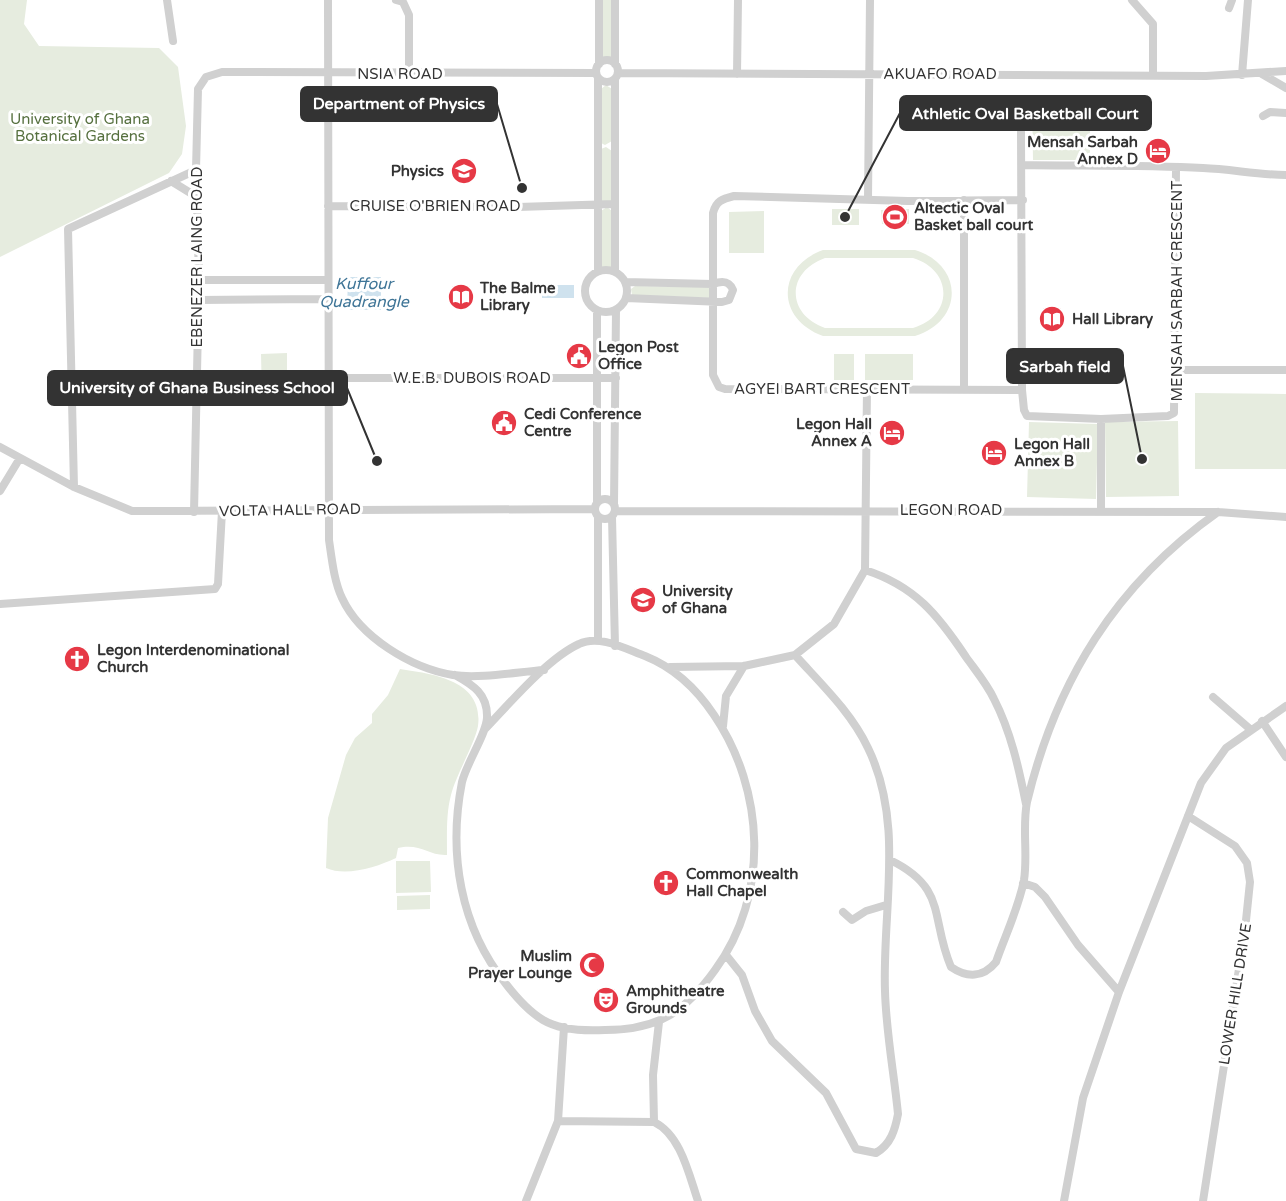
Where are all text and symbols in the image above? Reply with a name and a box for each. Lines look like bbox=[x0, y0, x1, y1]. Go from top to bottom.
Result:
street label: NSIA ROAD bbox=[357, 65, 443, 83]
street label: AKUAFO ROAD bbox=[883, 65, 997, 83]
callout: Department of Physics bbox=[301, 87, 497, 121]
text: Department of Physics bbox=[313, 94, 485, 114]
callout: Athletic Oval Basketball Court bbox=[900, 96, 1151, 130]
text: Athletic Oval Basketball Court bbox=[911, 104, 1139, 124]
park label: University of Ghana Botanical Gardens bbox=[10, 110, 150, 145]
place label: Mensah Sarbah Annex D bbox=[1027, 133, 1138, 168]
hotel icon: Mensah Sarbah Annex D bbox=[1143, 136, 1173, 166]
school or university icon: Physics bbox=[449, 156, 479, 186]
place label: Physics bbox=[391, 162, 444, 181]
street label: EBENEZER LAING ROAD bbox=[188, 166, 206, 348]
street label: MENSAH SARBAH CRESCENT bbox=[1168, 181, 1186, 401]
street label: CRUISE O'BRIEN ROAD bbox=[350, 197, 520, 215]
place label: Altectic Oval Basket ball court bbox=[914, 199, 1033, 234]
sports icon: Altectic Oval Basket ball court bbox=[880, 202, 910, 232]
water label: Kuffour Quadrangle bbox=[319, 274, 410, 312]
place label: The Balme Library bbox=[479, 279, 556, 315]
library icon: The Balme Library bbox=[446, 282, 476, 312]
library icon: Hall Library bbox=[1037, 304, 1067, 334]
place label: Hall Library bbox=[1072, 310, 1153, 329]
place label: Legon Post Office bbox=[598, 338, 679, 373]
public building icon: Legon Post Office bbox=[564, 341, 594, 371]
callout: Sarbah field bbox=[1007, 349, 1123, 383]
text: Sarbah field bbox=[1019, 357, 1111, 377]
street label: W.E.B. DUBOIS ROAD bbox=[393, 369, 551, 387]
callout: University of Ghana Business School bbox=[48, 371, 347, 405]
text: University of Ghana Business School bbox=[59, 378, 335, 398]
street label: AGYEI BART CRESCENT bbox=[734, 380, 910, 398]
place label: Cedi Conference Centre bbox=[524, 405, 642, 440]
public building icon: Cedi Conference Centre bbox=[489, 408, 519, 438]
place label: Legon Hall Annex A bbox=[796, 415, 872, 450]
hotel icon: Legon Hall Annex A bbox=[877, 418, 907, 448]
place label: Legon Hall Annex B bbox=[1014, 435, 1090, 470]
hotel icon: Legon Hall Annex B bbox=[979, 438, 1009, 468]
street label: VOLTA HALL ROAD bbox=[219, 500, 361, 520]
street label: LEGON ROAD bbox=[900, 501, 1002, 519]
place label: University of Ghana bbox=[662, 582, 733, 617]
school or university icon: University of Ghana bbox=[628, 585, 658, 615]
place label: Legon Interdenominational Church bbox=[97, 641, 289, 676]
church icon: Legon Interdenominational Church bbox=[62, 644, 92, 674]
place label: Commonwealth Hall Chapel bbox=[686, 865, 798, 901]
church icon: Commonwealth Hall Chapel bbox=[651, 868, 681, 898]
street label: LOWER HILL DRIVE bbox=[1215, 922, 1255, 1066]
place label: Muslim Prayer Lounge bbox=[468, 947, 573, 983]
mosque icon: Muslim Prayer Lounge bbox=[577, 950, 607, 980]
place label: Amphitheatre Grounds bbox=[626, 982, 725, 1017]
theatre icon: Amphitheatre Grounds bbox=[591, 985, 621, 1015]

